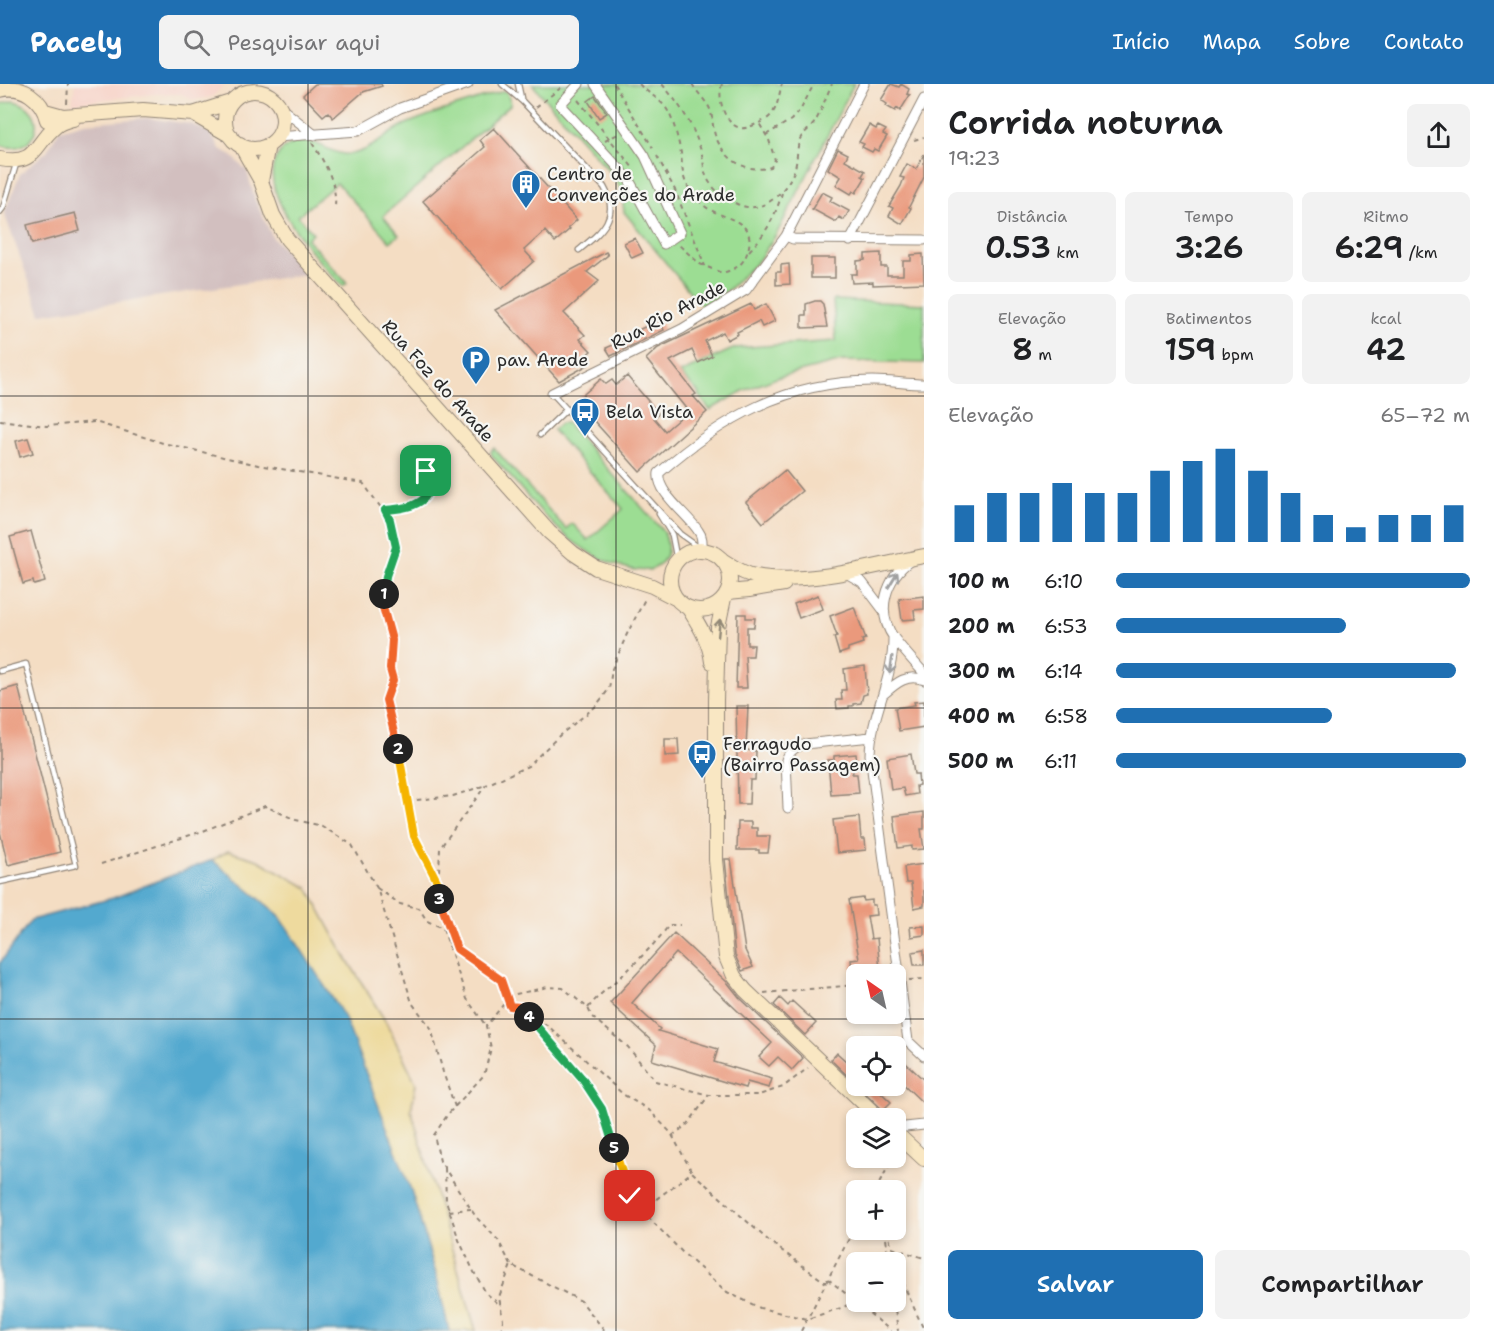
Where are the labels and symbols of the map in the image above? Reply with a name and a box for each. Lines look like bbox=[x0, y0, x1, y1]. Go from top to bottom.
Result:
place label: Centro de Convenções do Arade bbox=[547, 162, 735, 207]
building icon: Centro de Convenções do Arade bbox=[510, 168, 542, 210]
street label: Rua Rio Arade bbox=[607, 275, 729, 355]
street label: Rua Foz do Arade bbox=[376, 315, 500, 447]
parking icon: pav. Arede bbox=[460, 344, 492, 386]
place label: pav. Arede bbox=[497, 348, 588, 372]
bus stop icon: Bela Vista bbox=[569, 396, 601, 438]
place label: Bela Vista bbox=[606, 400, 693, 424]
pin bbox=[400, 445, 451, 496]
one-way arrow bbox=[887, 572, 899, 589]
pin: 1 bbox=[369, 579, 399, 609]
one-way arrow bbox=[714, 618, 725, 638]
one-way arrow bbox=[886, 655, 897, 674]
place label: Ferragudo (Bairro Passagem) bbox=[723, 732, 881, 777]
pin: 2 bbox=[383, 734, 413, 764]
bus stop icon: Ferragudo (Bairro Passagem) bbox=[686, 738, 718, 780]
pin: 3 bbox=[424, 884, 454, 914]
north arrow bbox=[846, 964, 906, 1024]
pin: 4 bbox=[514, 1002, 544, 1032]
pin: 5 bbox=[599, 1133, 629, 1163]
pin bbox=[604, 1170, 655, 1221]

